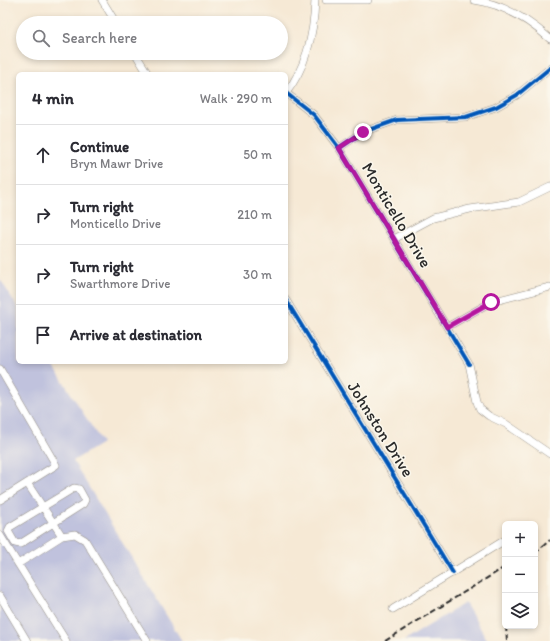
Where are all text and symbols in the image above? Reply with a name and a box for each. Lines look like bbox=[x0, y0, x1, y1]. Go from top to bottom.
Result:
search box bbox=[16, 16, 288, 60]
icon: search bbox=[30, 27, 52, 49]
text: Search here bbox=[62, 29, 137, 47]
text: 4 min bbox=[32, 88, 74, 108]
text: Walk · 290 m bbox=[200, 91, 272, 106]
route end bbox=[354, 123, 372, 141]
text: Continue bbox=[70, 138, 129, 156]
icon: ahead bbox=[32, 144, 54, 166]
text: 50 m bbox=[243, 147, 272, 162]
text: Bryn Mawr Drive bbox=[70, 156, 163, 171]
street label: Monticello Drive bbox=[358, 159, 436, 271]
text: Turn right bbox=[70, 198, 134, 216]
icon: right bbox=[32, 204, 54, 226]
text: 210 m bbox=[237, 207, 272, 222]
text: Monticello Drive bbox=[70, 216, 161, 231]
text: Turn right bbox=[70, 258, 134, 276]
icon: right bbox=[32, 264, 54, 286]
text: 30 m bbox=[243, 267, 272, 282]
text: Swarthmore Drive bbox=[70, 276, 170, 291]
route start bbox=[482, 293, 500, 311]
icon: arrive bbox=[32, 324, 54, 346]
text: Arrive at destination bbox=[70, 326, 202, 344]
street label: Johnston Drive bbox=[344, 378, 418, 480]
map controls bbox=[502, 521, 538, 629]
button: + bbox=[502, 521, 538, 557]
button: − bbox=[502, 557, 538, 593]
button: layers bbox=[502, 593, 538, 629]

